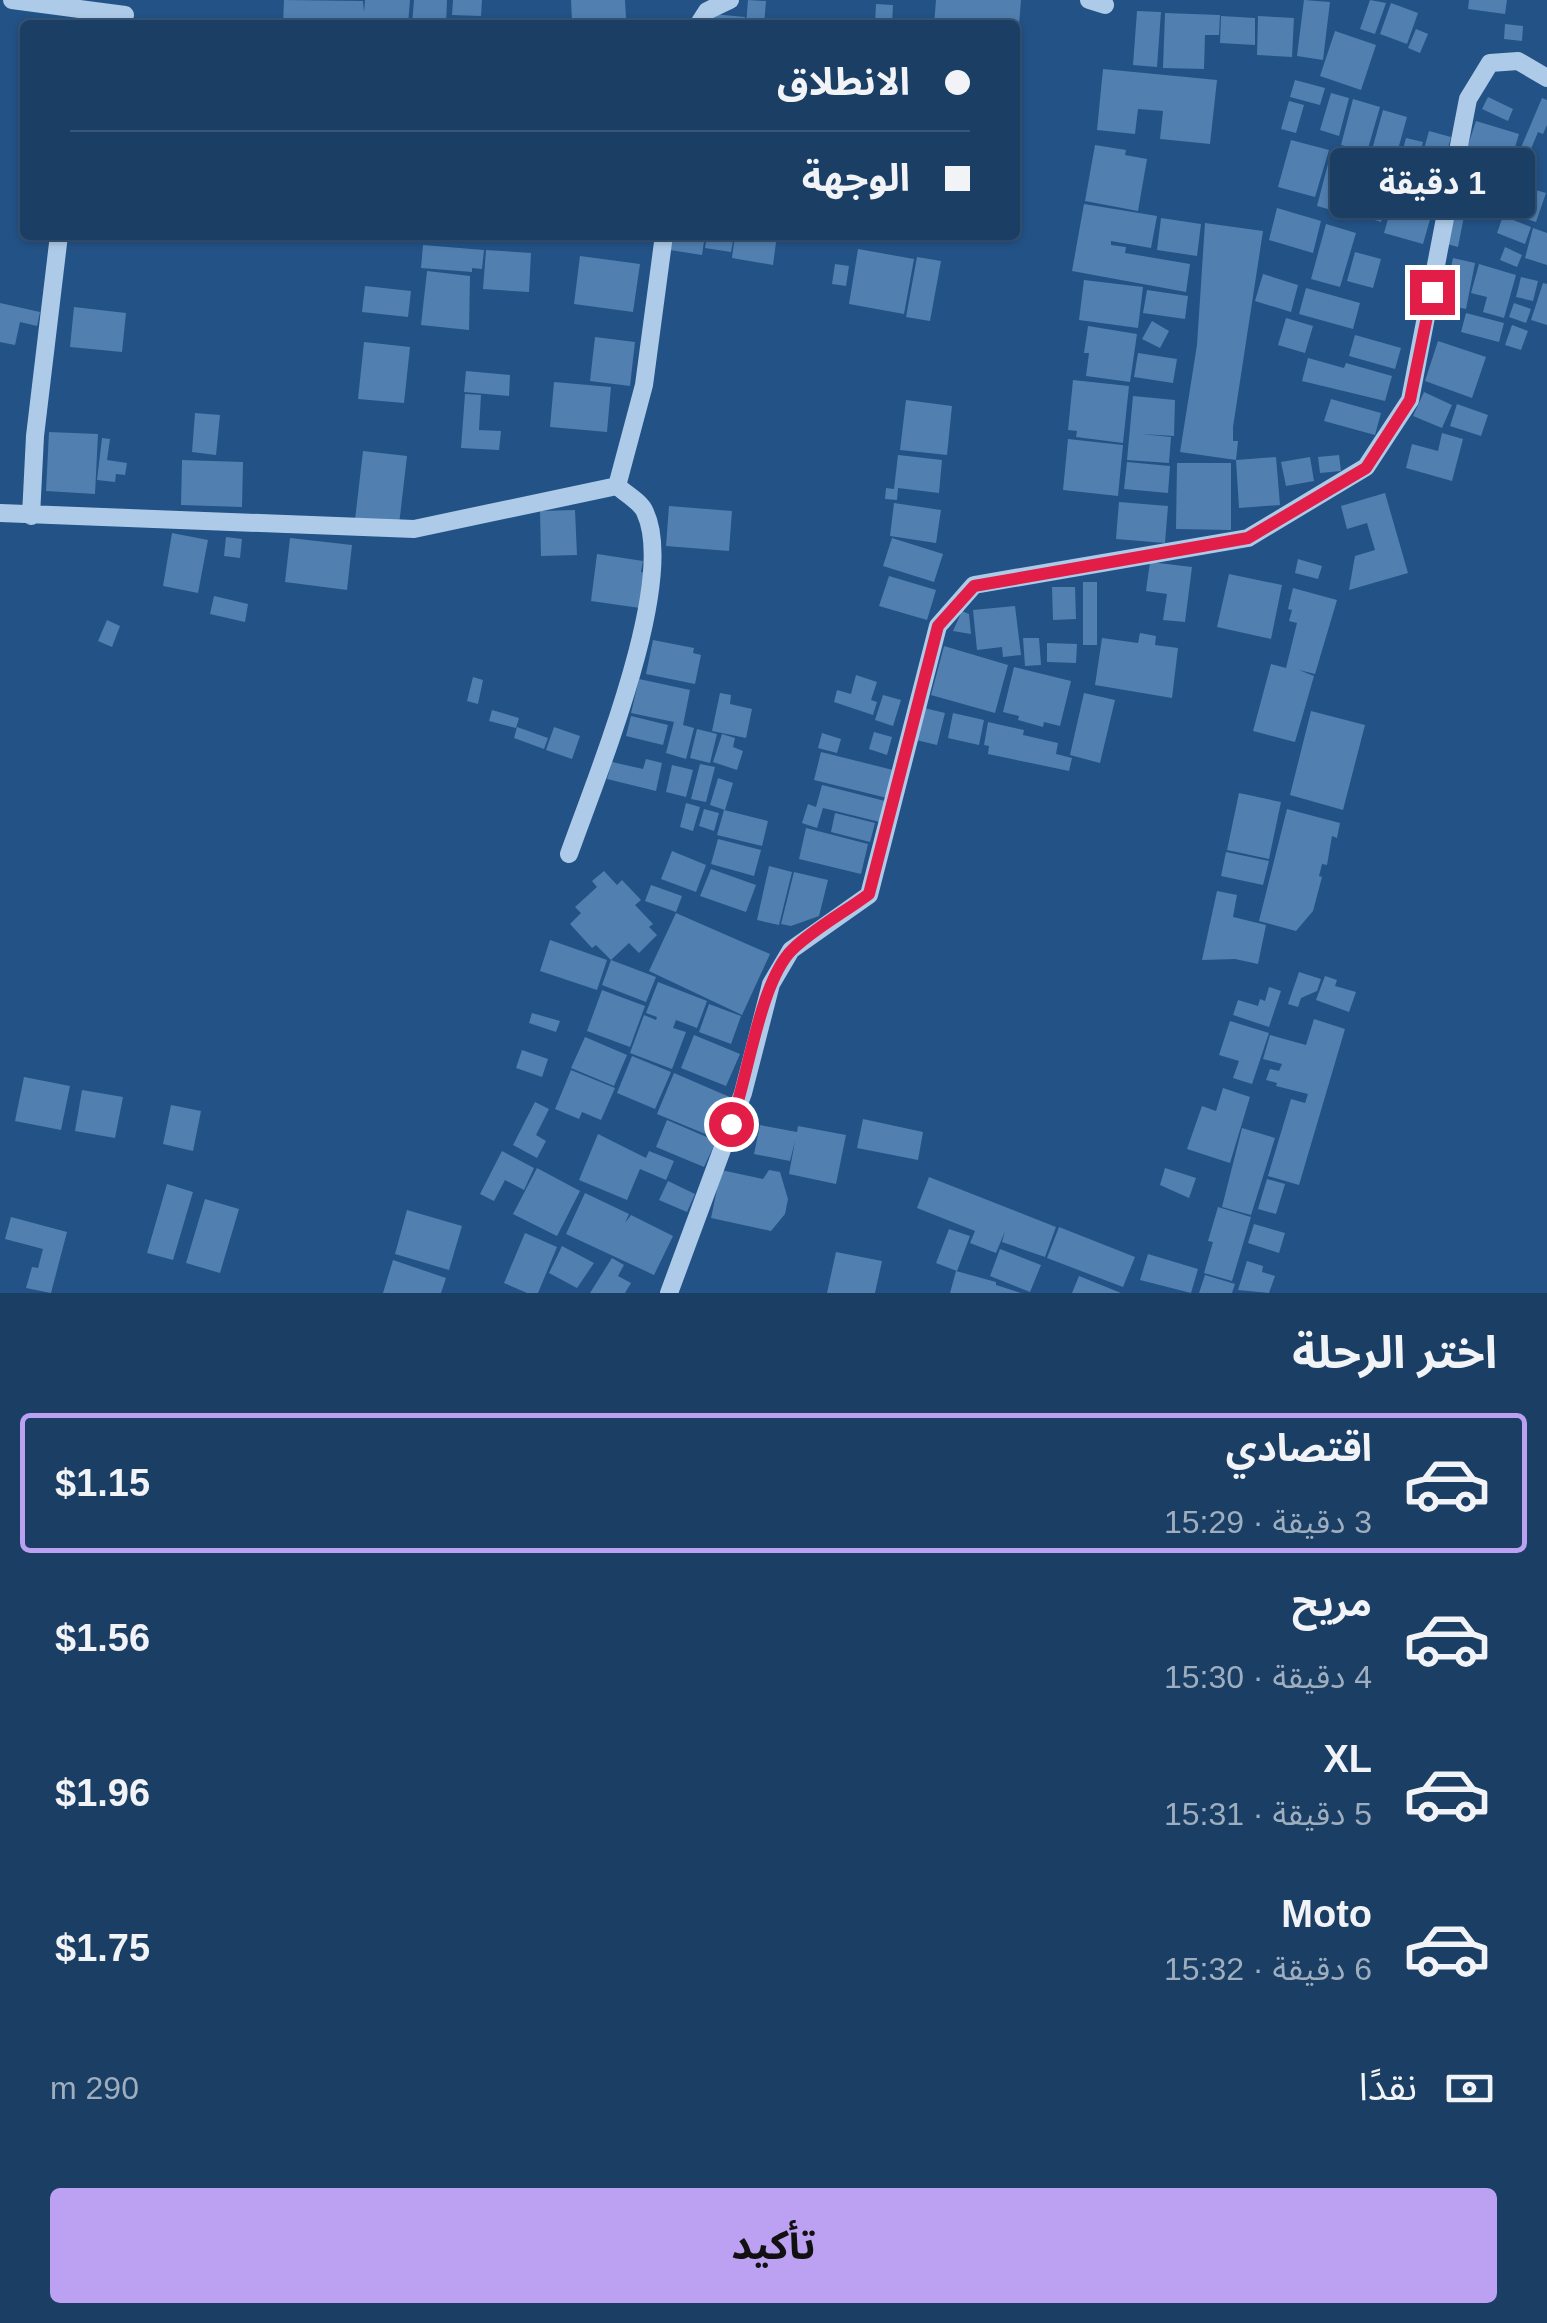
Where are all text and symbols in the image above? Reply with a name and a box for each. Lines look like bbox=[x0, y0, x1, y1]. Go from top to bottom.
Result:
text: الانطلاق bbox=[777, 61, 910, 103]
callout: 1 دقيقة bbox=[1330, 147, 1534, 217]
text: الوجهة bbox=[802, 157, 910, 199]
text: 1 دقيقة bbox=[1379, 165, 1486, 201]
route end bbox=[1410, 270, 1455, 315]
route start bbox=[709, 1102, 754, 1147]
text: اختر الرحلة bbox=[1292, 1327, 1497, 1378]
text: اقتصادي bbox=[1226, 1427, 1372, 1469]
icon: car bbox=[1402, 1438, 1492, 1528]
text: $1.15 bbox=[55, 1462, 150, 1504]
text: 3 دقيقة · 15:29 bbox=[1164, 1504, 1372, 1540]
text: مريح bbox=[1292, 1582, 1372, 1624]
icon: car bbox=[1402, 1593, 1492, 1683]
text: $1.56 bbox=[55, 1617, 150, 1659]
text: 4 دقيقة · 15:30 bbox=[1164, 1659, 1372, 1695]
text: XL bbox=[1323, 1738, 1372, 1780]
icon: car bbox=[1402, 1748, 1492, 1838]
text: $1.96 bbox=[55, 1772, 150, 1814]
text: 5 دقيقة · 15:31 bbox=[1164, 1796, 1372, 1832]
text: Moto bbox=[1281, 1893, 1372, 1935]
icon: car bbox=[1402, 1903, 1492, 1993]
text: $1.75 bbox=[55, 1927, 150, 1969]
text: 6 دقيقة · 15:32 bbox=[1164, 1951, 1372, 1987]
icon: cash bbox=[1442, 2061, 1497, 2116]
text: نقدًا bbox=[1359, 2066, 1417, 2108]
text: 290 m bbox=[50, 2070, 139, 2106]
button: تأكيد bbox=[50, 2188, 1497, 2303]

